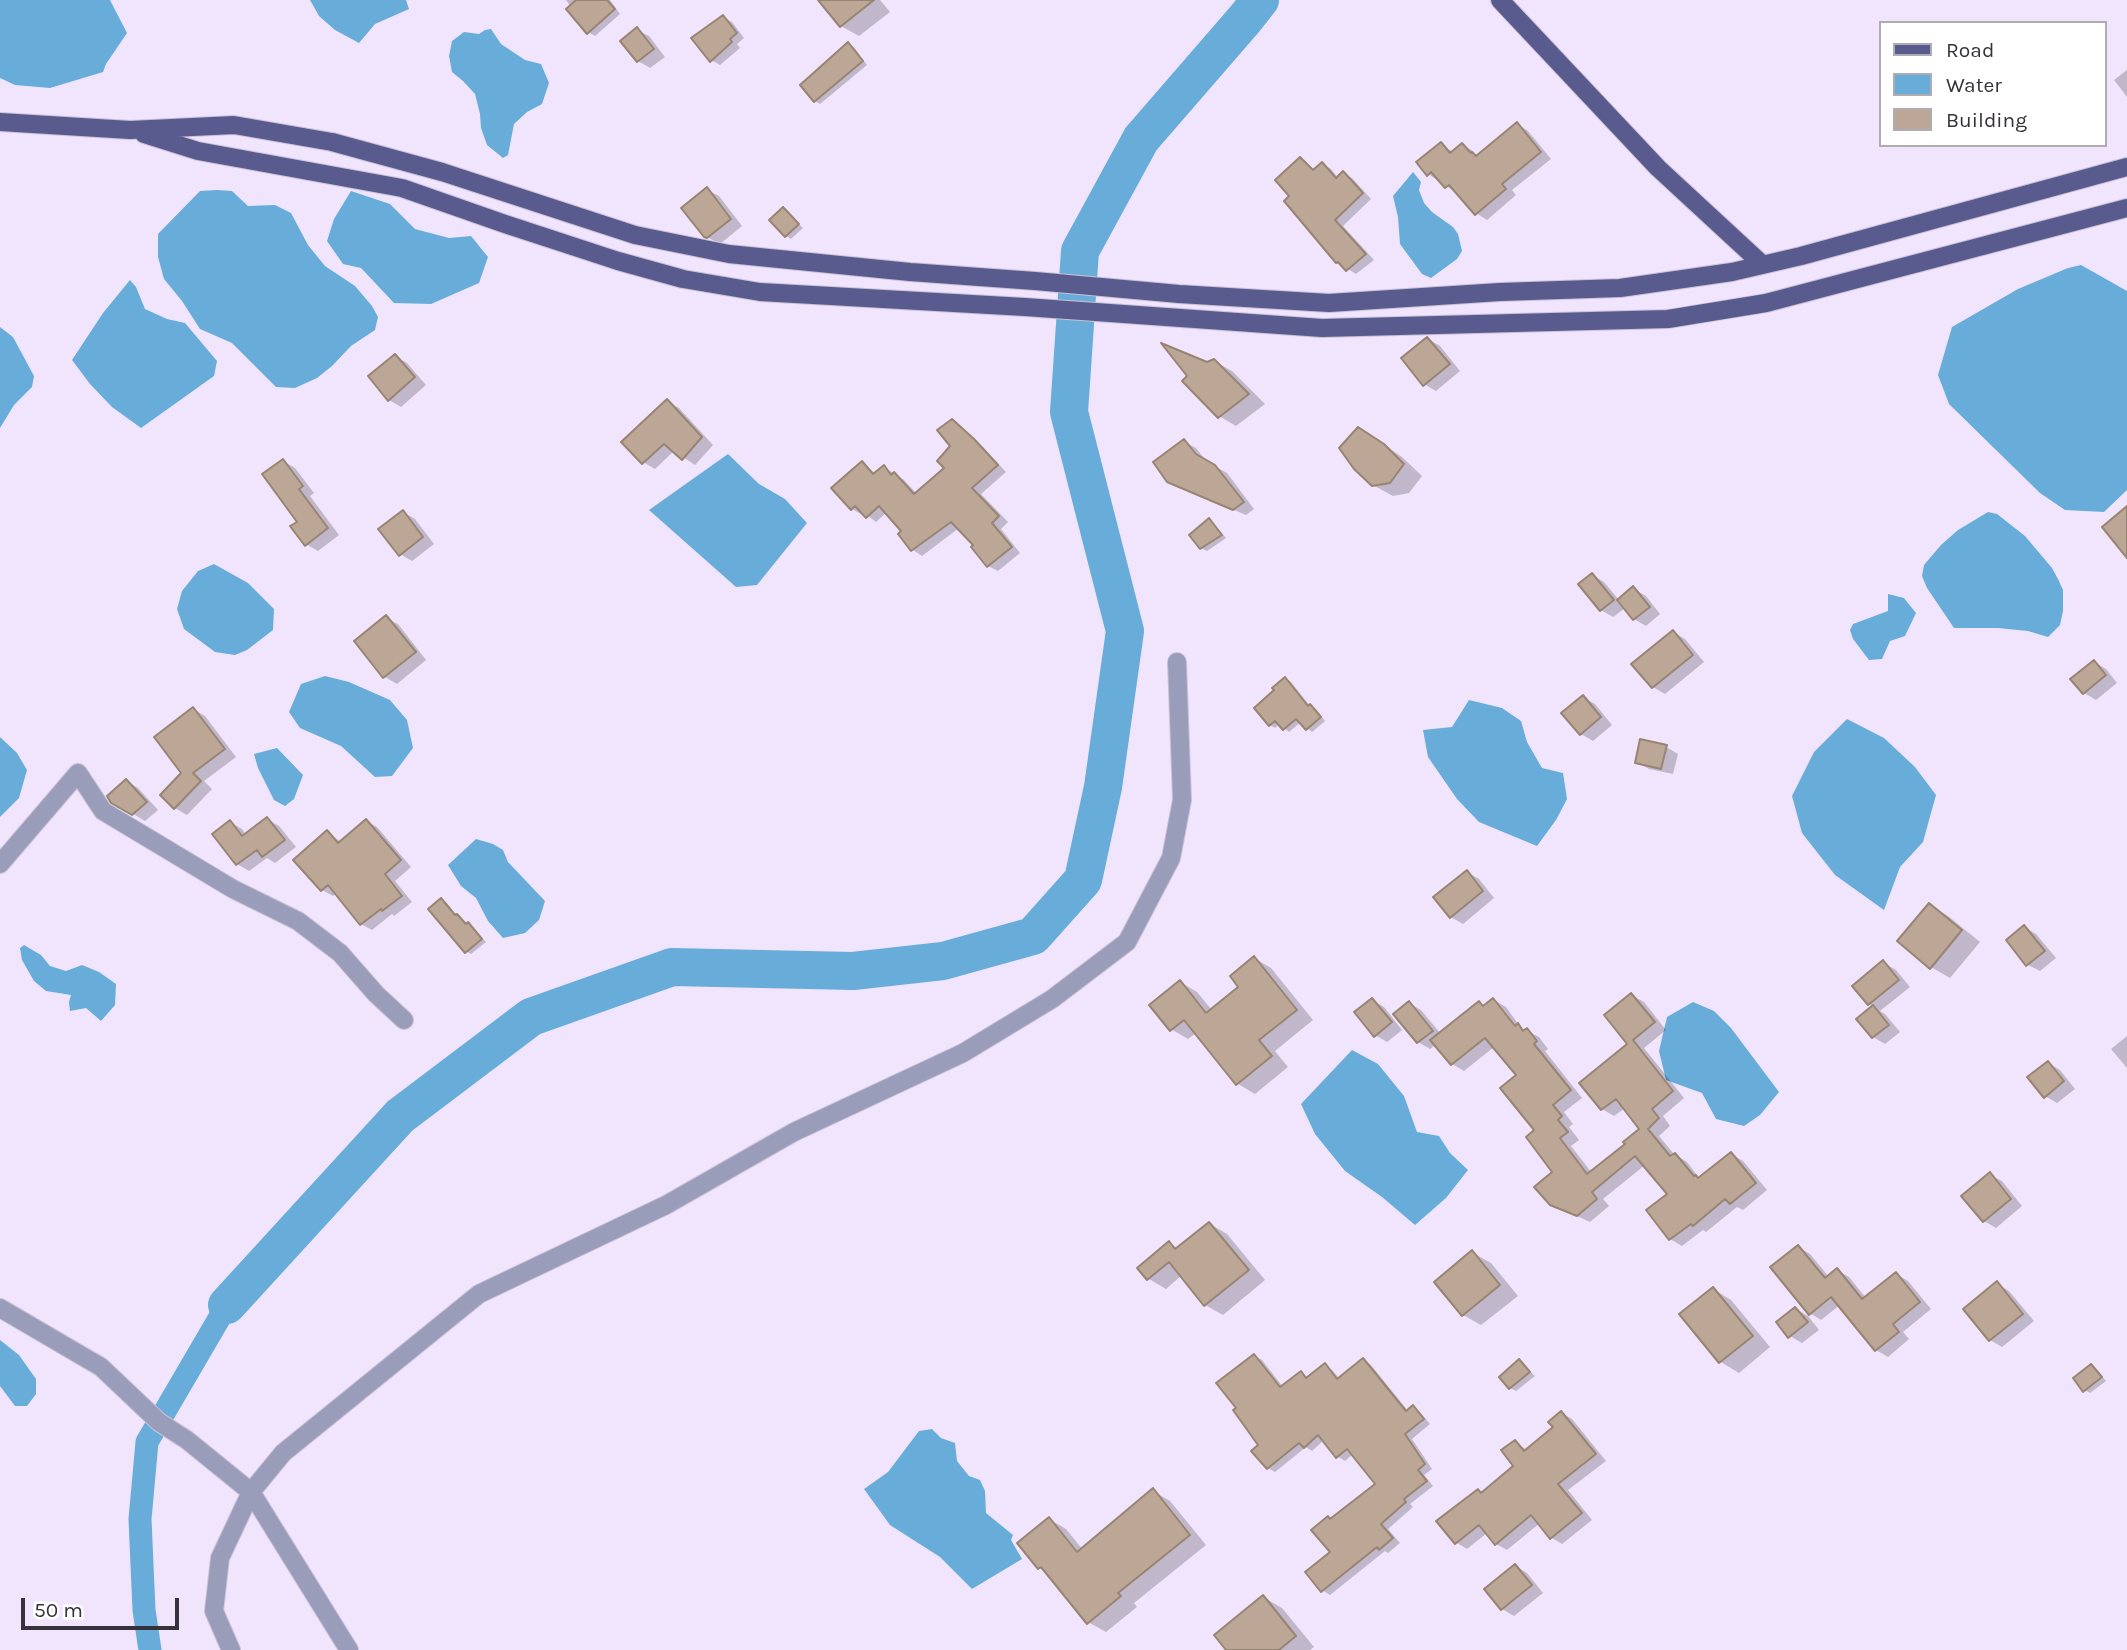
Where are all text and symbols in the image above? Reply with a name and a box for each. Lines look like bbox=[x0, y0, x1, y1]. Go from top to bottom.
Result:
legend bbox=[1878, 21, 2106, 147]
text: Road bbox=[1946, 38, 1994, 62]
text: Water bbox=[1946, 73, 2002, 97]
text: Building bbox=[1946, 108, 2027, 132]
scale bar bbox=[24, 1584, 182, 1628]
text: 50 m bbox=[34, 1598, 83, 1622]

